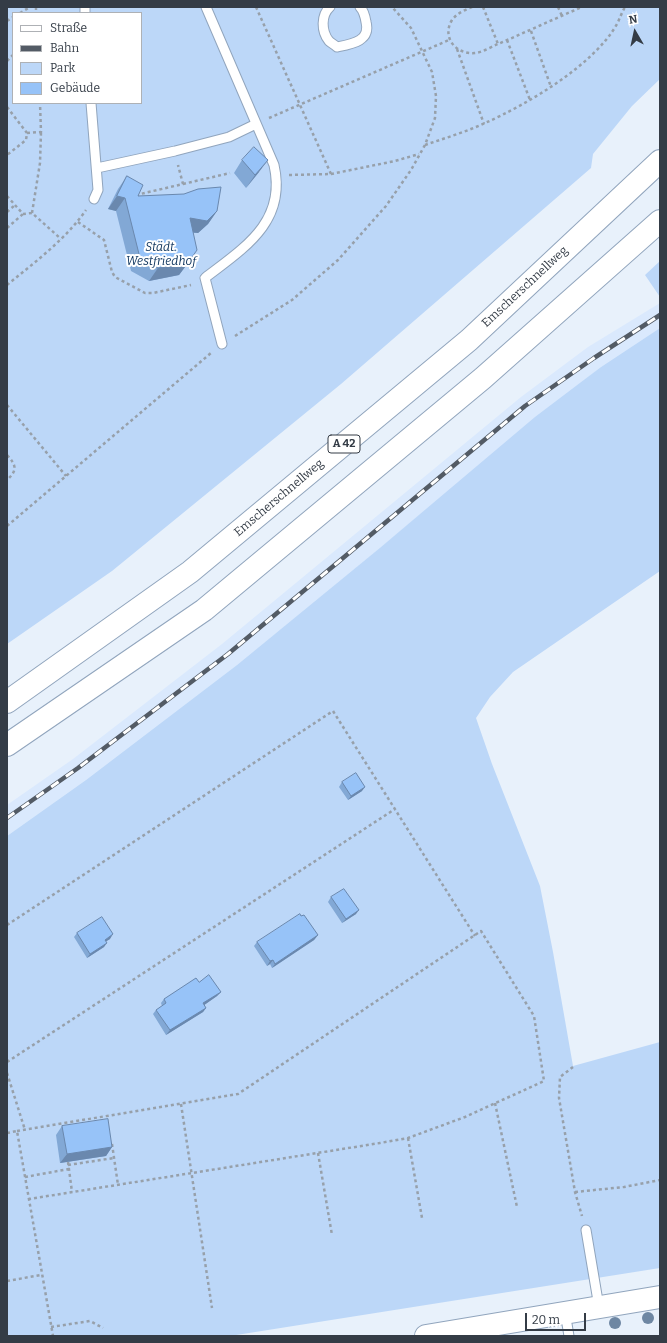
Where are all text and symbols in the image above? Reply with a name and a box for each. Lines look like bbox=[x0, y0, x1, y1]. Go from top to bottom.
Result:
legend bbox=[12, 12, 142, 104]
north arrow bbox=[615, 12, 655, 52]
text: N bbox=[628, 13, 638, 27]
text: Straße bbox=[50, 21, 87, 35]
text: Bahn bbox=[50, 41, 79, 55]
text: Park bbox=[50, 61, 75, 75]
text: Gebäude bbox=[50, 81, 100, 95]
park label: Städt. Westfriedhof bbox=[126, 241, 196, 269]
street label: Emscherschnellweg bbox=[479, 243, 571, 331]
road number: A 42 bbox=[328, 435, 360, 453]
street label: Emscherschnellweg bbox=[231, 456, 327, 540]
scale bar bbox=[527, 1305, 588, 1331]
text: 20 m bbox=[532, 1313, 560, 1327]

